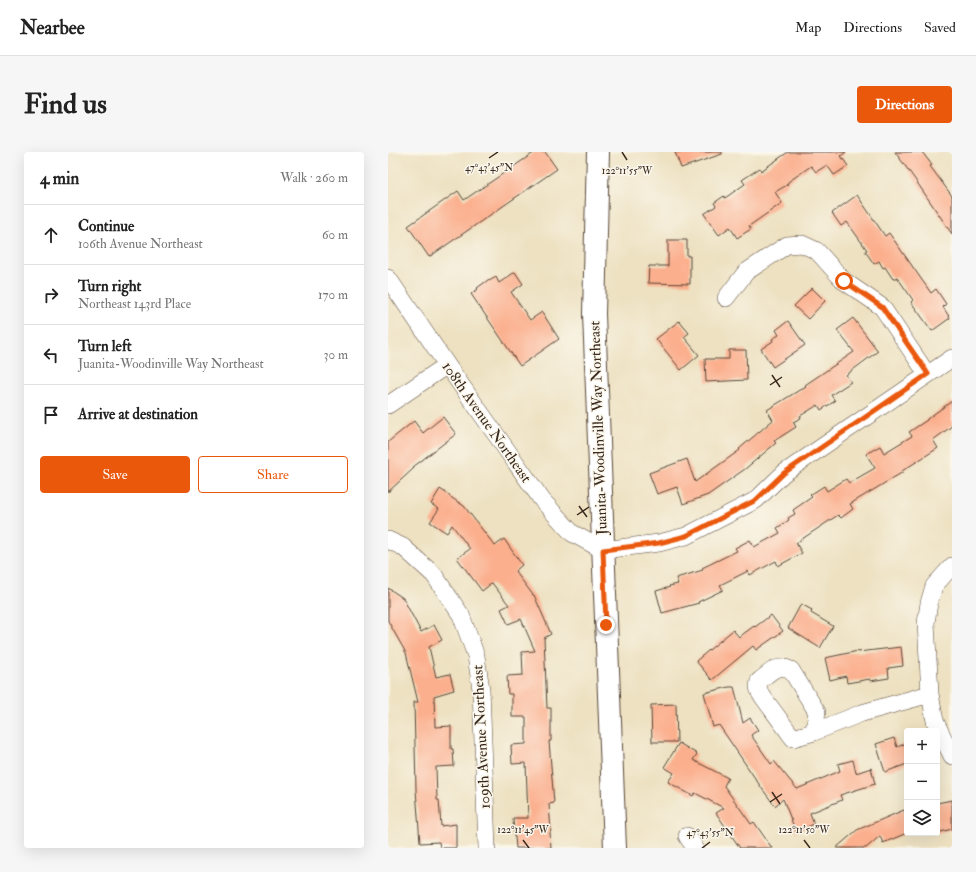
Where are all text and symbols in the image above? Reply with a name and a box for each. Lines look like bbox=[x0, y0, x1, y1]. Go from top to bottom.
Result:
text: Nearbee bbox=[20, 16, 85, 40]
text: Map bbox=[795, 19, 821, 36]
text: Directions bbox=[843, 19, 902, 36]
text: Saved bbox=[924, 19, 956, 36]
button: Directions bbox=[857, 86, 952, 123]
text: Find us bbox=[24, 87, 107, 122]
text: 47°43'45"N bbox=[465, 162, 513, 174]
text: 122°11'55"W bbox=[602, 165, 653, 177]
text: 4 min bbox=[40, 168, 79, 189]
text: Walk · 260 m bbox=[280, 170, 348, 186]
text: Continue bbox=[78, 217, 134, 236]
icon: ahead bbox=[40, 224, 62, 246]
text: 60 m bbox=[322, 227, 348, 243]
text: 106th Avenue Northeast bbox=[78, 236, 203, 252]
route start bbox=[835, 272, 853, 290]
text: Turn right bbox=[78, 277, 141, 296]
icon: right bbox=[40, 284, 62, 306]
text: 170 m bbox=[318, 287, 348, 303]
text: Northeast 143rd Place bbox=[78, 296, 191, 312]
street label: Juanita-Woodinville Way Northeast bbox=[585, 320, 613, 536]
text: Turn left bbox=[78, 337, 132, 356]
icon: left bbox=[40, 344, 62, 366]
text: 30 m bbox=[324, 347, 348, 363]
text: Juanita-Woodinville Way Northeast bbox=[78, 356, 264, 372]
street label: 108th Avenue Northeast bbox=[438, 358, 536, 487]
icon: arrive bbox=[40, 404, 62, 426]
text: Arrive at destination bbox=[78, 405, 198, 424]
button: Save bbox=[40, 456, 190, 493]
button: Share bbox=[198, 456, 348, 493]
route end bbox=[597, 616, 615, 634]
street label: 109th Avenue Northeast bbox=[468, 664, 495, 809]
map controls bbox=[904, 728, 940, 836]
button: + bbox=[904, 728, 940, 764]
button: − bbox=[904, 764, 940, 800]
button: layers bbox=[904, 800, 940, 836]
text: 122°11'45"W bbox=[497, 824, 549, 836]
text: 122°11'50"W bbox=[779, 824, 830, 836]
text: 47°43'55"N bbox=[686, 827, 734, 839]

